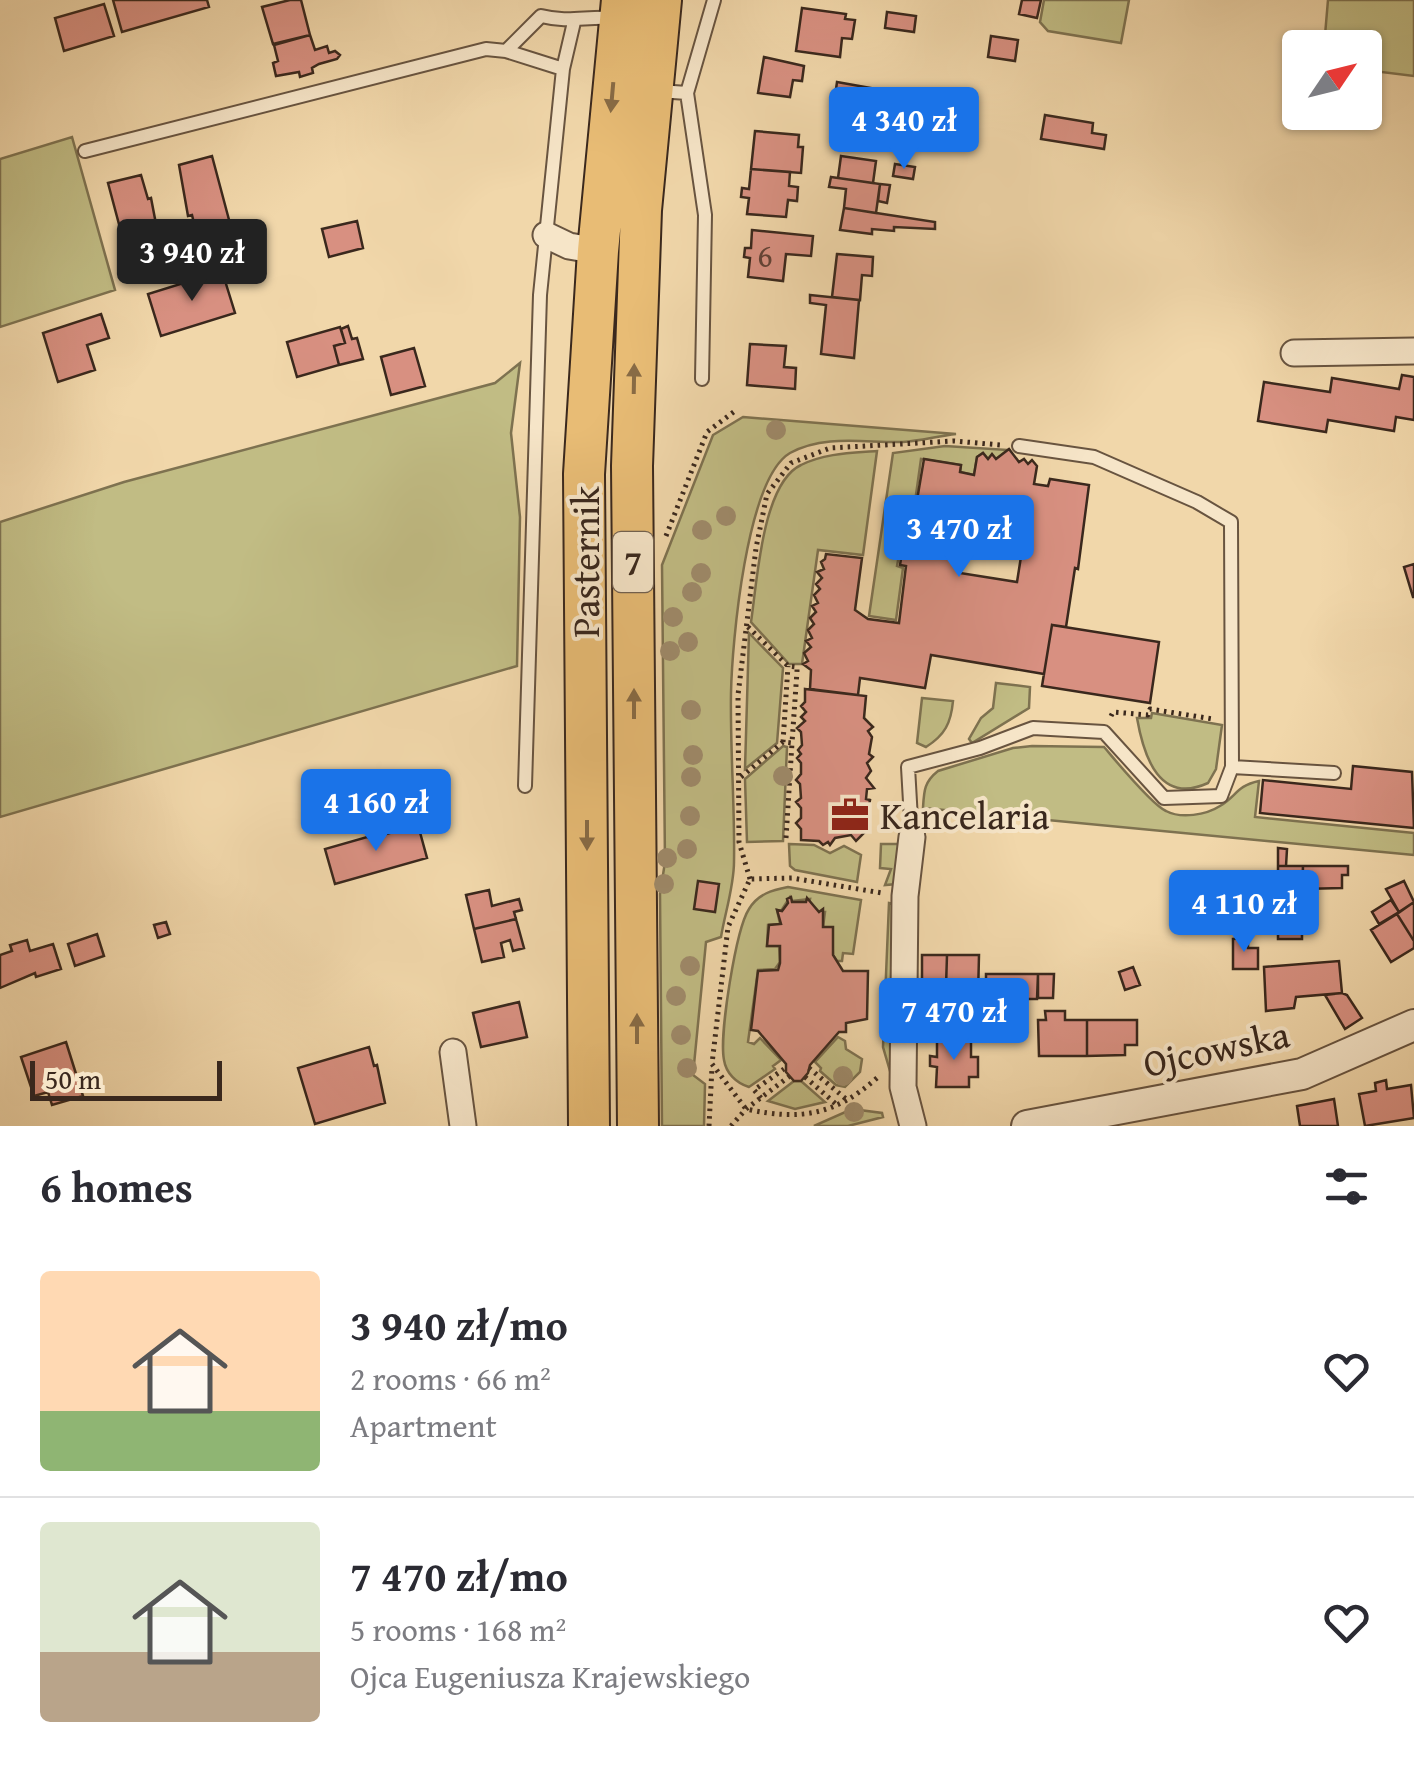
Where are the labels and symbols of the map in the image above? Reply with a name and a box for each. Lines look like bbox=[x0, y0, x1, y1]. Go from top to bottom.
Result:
north arrow bbox=[1282, 30, 1382, 130]
one-way arrow bbox=[603, 82, 619, 113]
pin: 4 340 zł bbox=[801, 87, 1007, 172]
pin: 3 940 zł bbox=[89, 219, 295, 304]
house number: 6 bbox=[757, 232, 773, 279]
one-way arrow bbox=[626, 362, 642, 394]
street label: Pasternik bbox=[557, 485, 613, 638]
pin: 3 470 zł bbox=[856, 495, 1062, 580]
road number: 7 bbox=[613, 532, 653, 592]
one-way arrow bbox=[626, 687, 642, 719]
pin: 4 160 zł bbox=[273, 769, 479, 854]
place label: Kancelaria bbox=[880, 787, 1049, 843]
office icon: Kancelaria bbox=[829, 794, 871, 836]
one-way arrow bbox=[579, 819, 595, 851]
pin: 4 110 zł bbox=[1141, 870, 1347, 955]
pin: 7 470 zł bbox=[851, 978, 1057, 1063]
street label: Ojcowska bbox=[1138, 1005, 1294, 1091]
one-way arrow bbox=[629, 1012, 645, 1044]
scale bar bbox=[30, 1056, 222, 1100]

